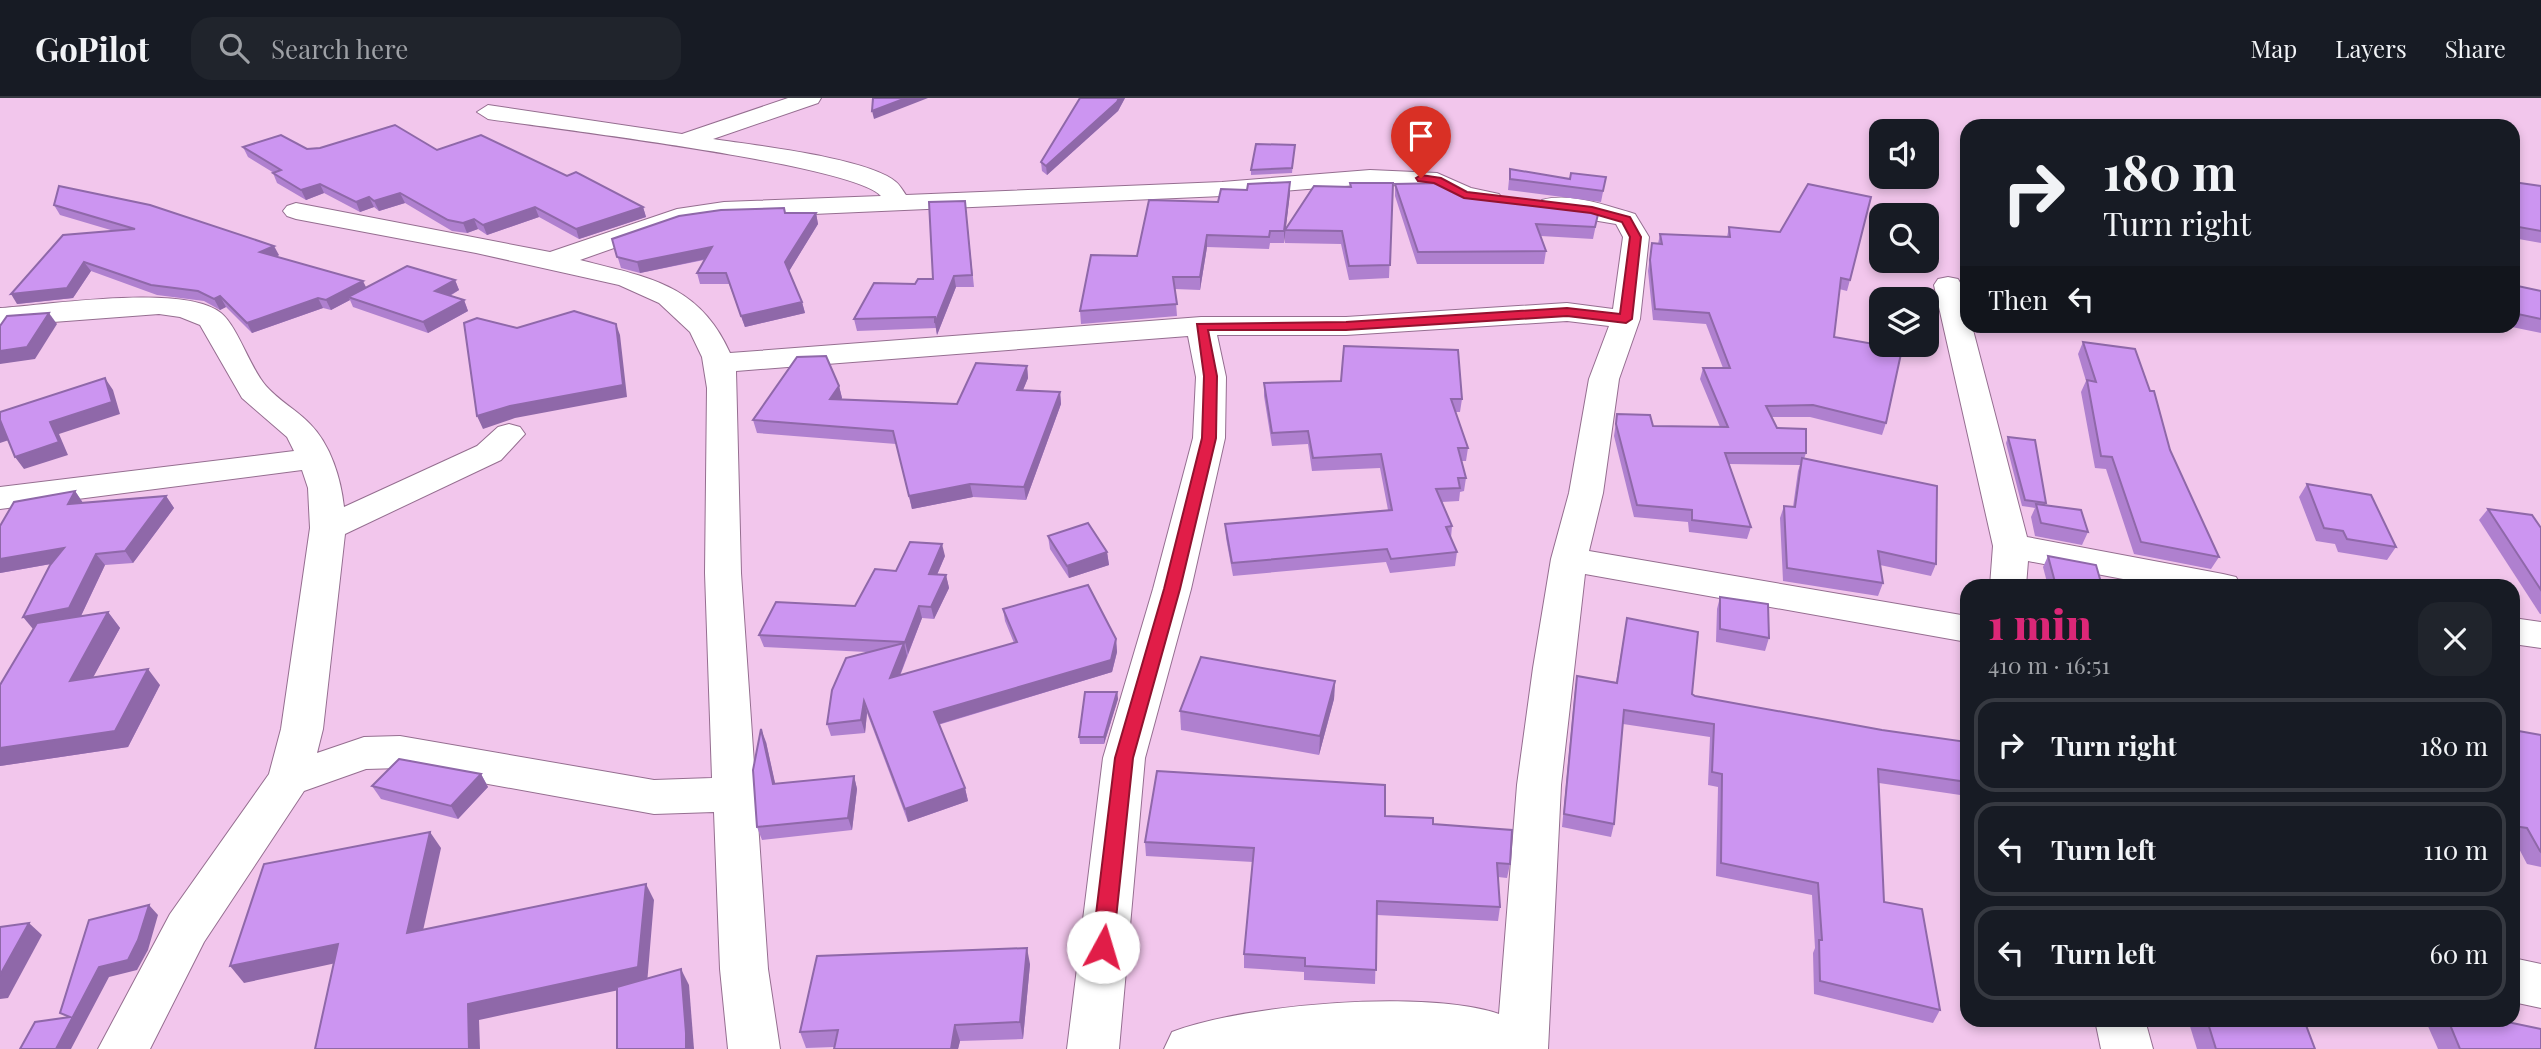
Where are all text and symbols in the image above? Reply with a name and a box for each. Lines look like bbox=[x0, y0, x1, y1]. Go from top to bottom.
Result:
search box bbox=[191, 17, 681, 80]
text: GoPilot bbox=[35, 26, 149, 70]
icon: search bbox=[215, 29, 253, 67]
text: Search here bbox=[271, 31, 408, 66]
text: Map bbox=[2251, 32, 2297, 64]
text: Layers bbox=[2335, 32, 2407, 64]
text: Share bbox=[2445, 32, 2506, 64]
pin bbox=[1391, 106, 1451, 178]
icon: arrive bbox=[1402, 117, 1440, 155]
map controls bbox=[1869, 119, 1939, 357]
button: sound bbox=[1869, 119, 1939, 189]
text: 180 m bbox=[2103, 138, 2237, 203]
icon: right bbox=[1988, 147, 2079, 238]
text: Turn right bbox=[2103, 201, 2251, 244]
button: search bbox=[1869, 203, 1939, 273]
icon: left bbox=[2062, 280, 2100, 318]
text: Then bbox=[1988, 282, 2048, 317]
button: layers bbox=[1869, 287, 1939, 357]
text: 1 min bbox=[1988, 595, 2092, 651]
button: close bbox=[2418, 602, 2492, 676]
text: 410 m · 16:51 bbox=[1988, 649, 2110, 680]
icon: right bbox=[1992, 726, 2030, 764]
text: Turn right bbox=[2051, 728, 2177, 763]
text: 180 m bbox=[2420, 728, 2488, 763]
icon: left bbox=[1992, 830, 2030, 868]
text: Turn left bbox=[2051, 832, 2156, 867]
text: 110 m bbox=[2424, 832, 2488, 867]
position arrow bbox=[1066, 910, 1140, 984]
icon: left bbox=[1992, 934, 2030, 972]
text: Turn left bbox=[2051, 936, 2156, 971]
text: 60 m bbox=[2429, 936, 2488, 971]

